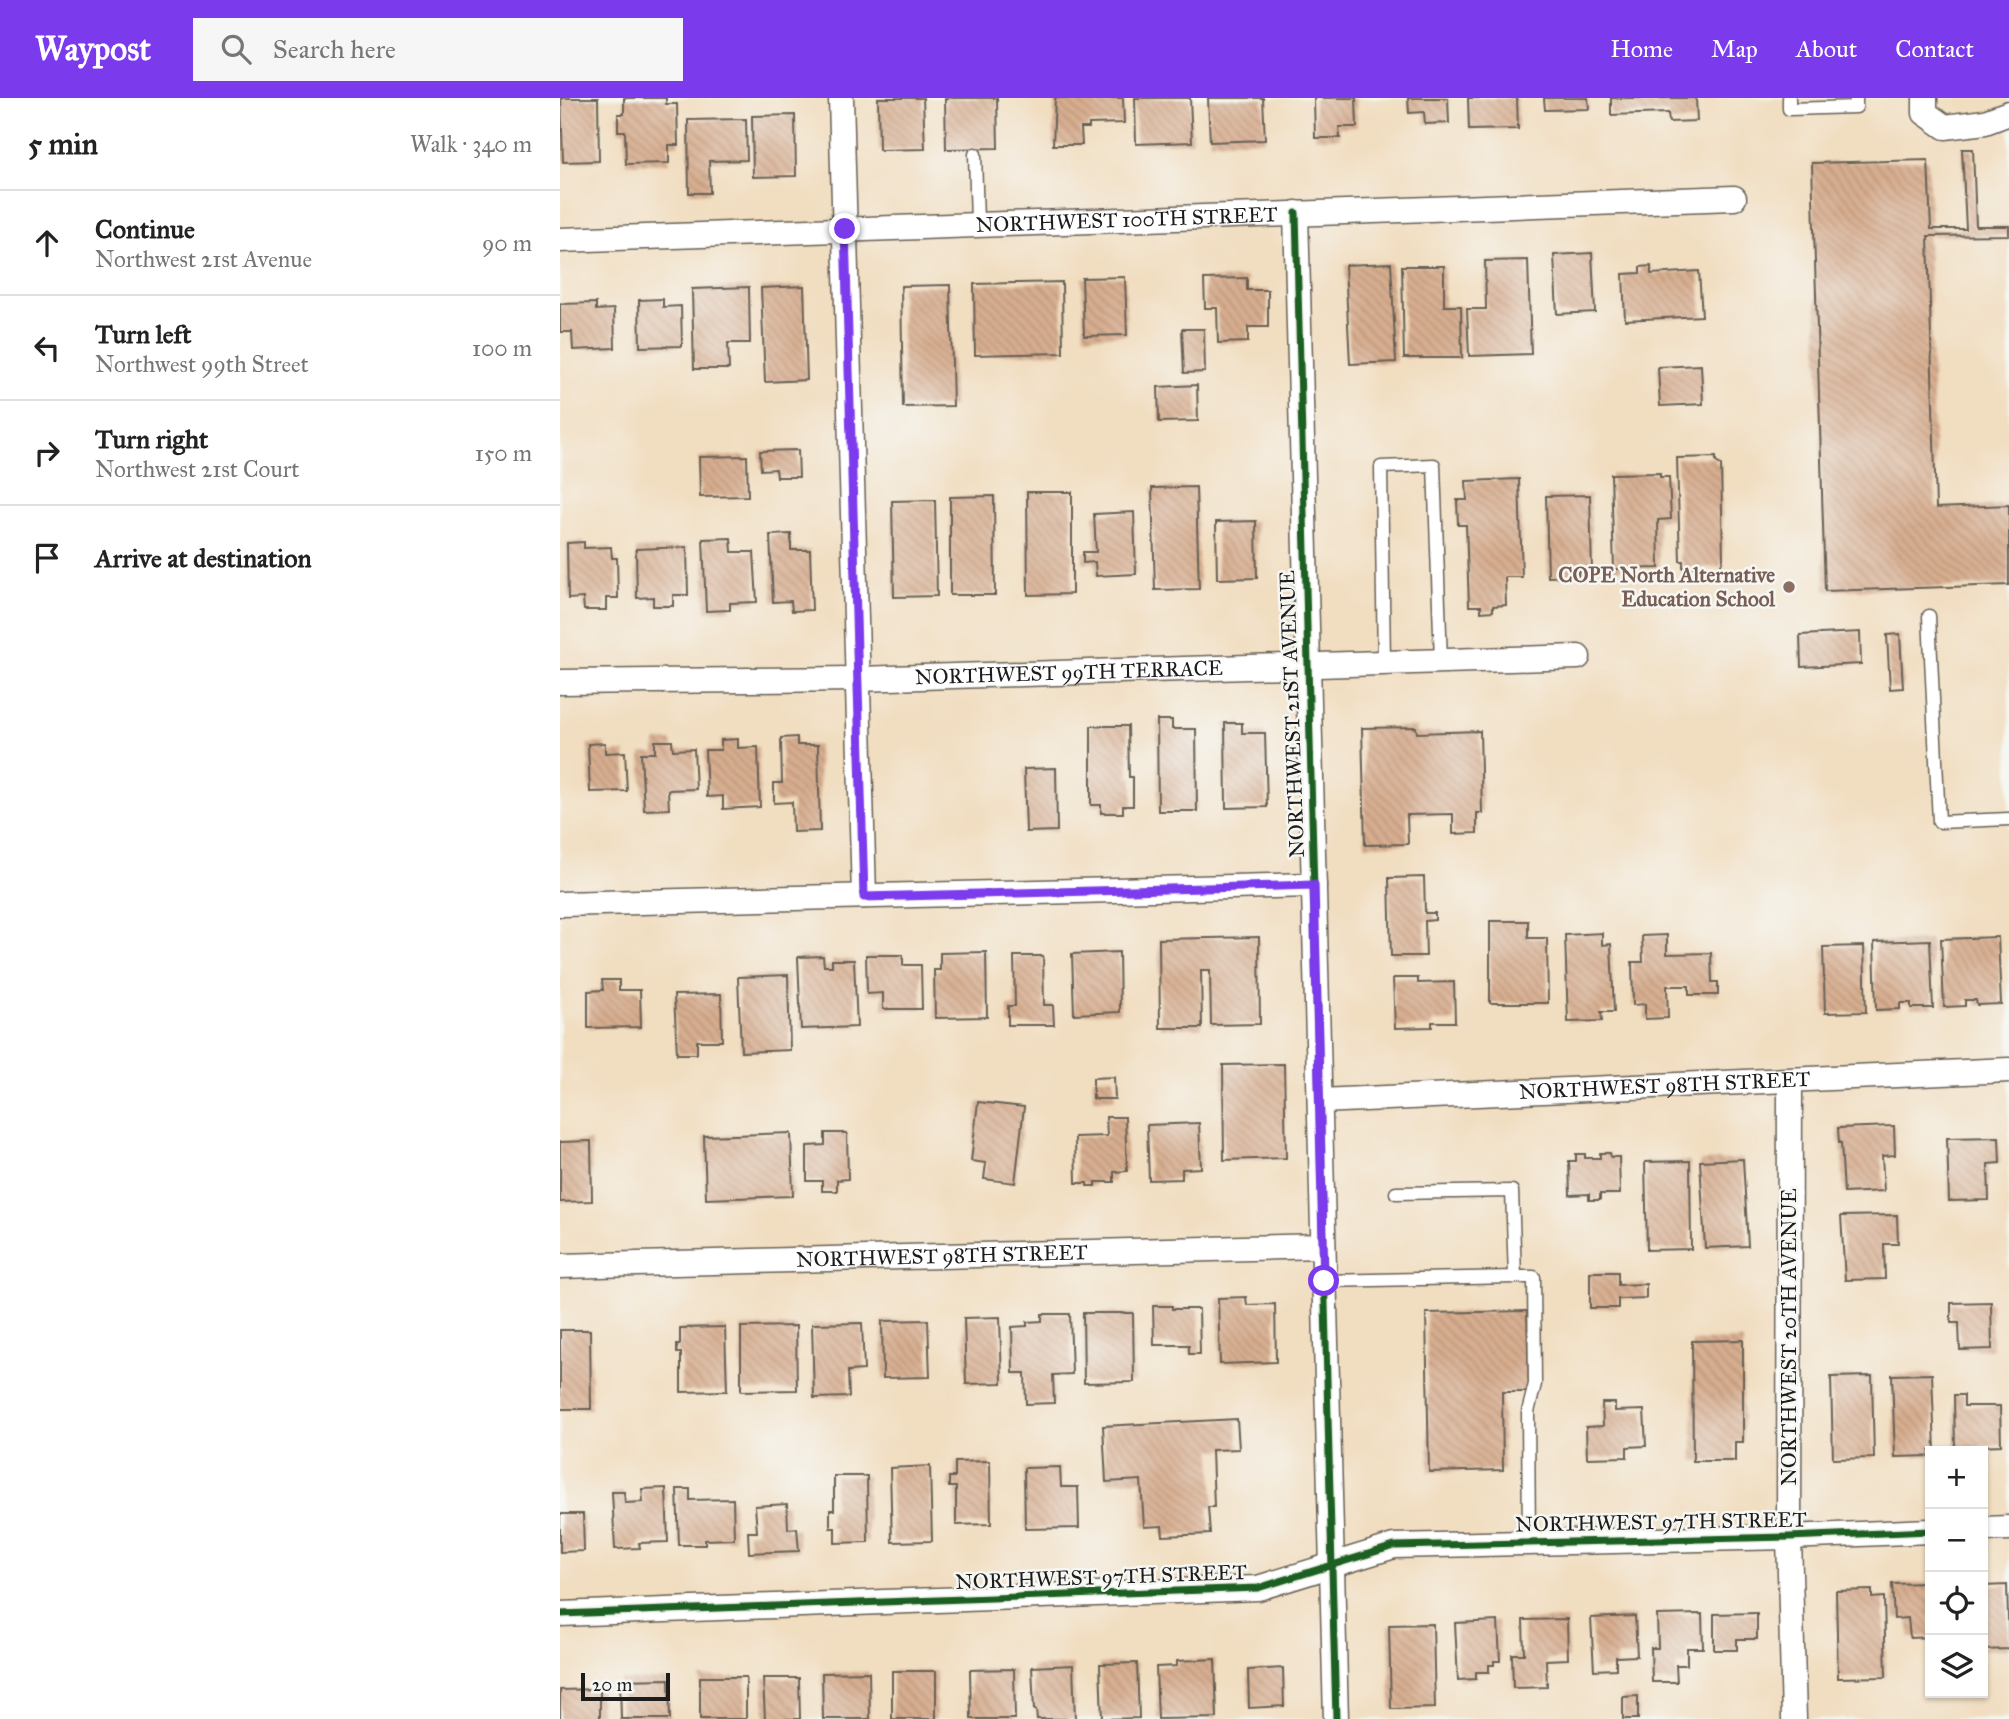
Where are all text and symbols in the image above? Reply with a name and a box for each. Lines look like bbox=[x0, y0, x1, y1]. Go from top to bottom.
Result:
search box bbox=[193, 18, 683, 81]
text: Waypost bbox=[35, 29, 151, 69]
icon: search bbox=[217, 30, 255, 68]
text: Search here bbox=[273, 33, 396, 65]
text: Home bbox=[1610, 34, 1673, 64]
text: Map bbox=[1711, 34, 1758, 64]
text: About bbox=[1796, 34, 1857, 64]
text: Contact bbox=[1895, 34, 1974, 64]
text: 5 min bbox=[28, 126, 98, 162]
text: Walk · 340 m bbox=[410, 130, 532, 158]
street label: NORTHWEST 100TH STREET bbox=[975, 201, 1278, 238]
text: Continue bbox=[95, 213, 195, 245]
route end bbox=[829, 213, 860, 244]
icon: ahead bbox=[28, 224, 66, 262]
text: 90 m bbox=[482, 229, 532, 257]
text: Northwest 21st Avenue bbox=[95, 245, 312, 273]
text: Turn left bbox=[95, 318, 191, 350]
icon: left bbox=[28, 329, 66, 367]
text: 100 m bbox=[472, 334, 532, 362]
text: Northwest 99th Street bbox=[95, 350, 309, 378]
text: Turn right bbox=[95, 423, 208, 455]
icon: right bbox=[28, 434, 66, 472]
text: 150 m bbox=[475, 439, 532, 467]
text: Northwest 21st Court bbox=[95, 455, 299, 483]
icon: arrive bbox=[28, 539, 66, 577]
text: Arrive at destination bbox=[95, 542, 312, 574]
place label: COPE North Alternative Education School bbox=[1558, 562, 1776, 612]
street label: NORTHWEST 21ST AVENUE bbox=[1274, 570, 1310, 858]
marker: COPE North Alternative Education School bbox=[1781, 579, 1797, 595]
street label: NORTHWEST 99TH TERRACE bbox=[914, 655, 1223, 690]
street label: NORTHWEST 98TH STREET bbox=[1518, 1066, 1811, 1105]
street label: NORTHWEST 20TH AVENUE bbox=[1776, 1188, 1802, 1486]
street label: NORTHWEST 98TH STREET bbox=[796, 1239, 1088, 1273]
route start bbox=[1308, 1265, 1339, 1296]
map controls bbox=[1925, 1446, 1988, 1698]
button: + bbox=[1925, 1446, 1988, 1509]
street label: NORTHWEST 97TH STREET bbox=[1515, 1506, 1807, 1538]
button: − bbox=[1925, 1509, 1988, 1572]
street label: NORTHWEST 97TH STREET bbox=[955, 1559, 1247, 1595]
button: locate bbox=[1925, 1572, 1988, 1635]
button: layers bbox=[1925, 1635, 1988, 1698]
scale bar bbox=[581, 1670, 670, 1702]
text: 20 m bbox=[592, 1673, 633, 1696]

